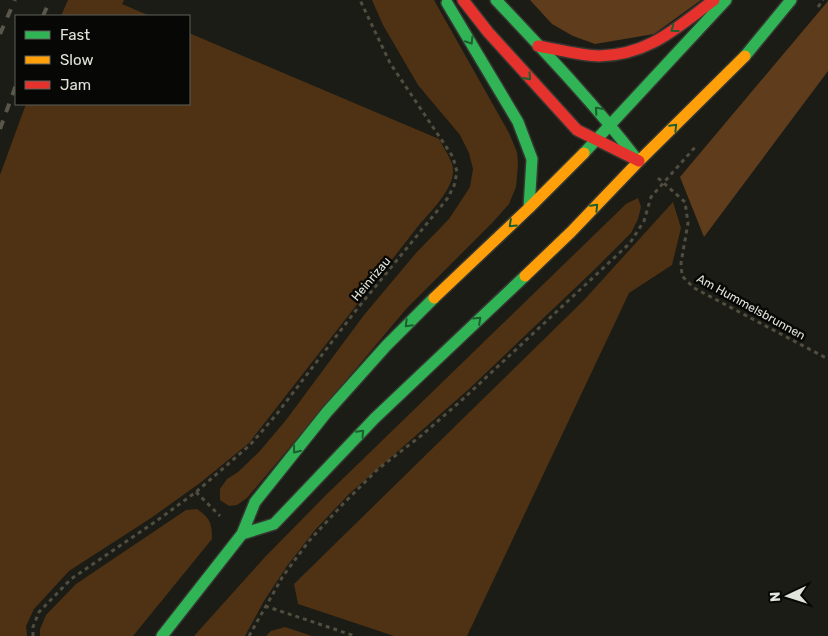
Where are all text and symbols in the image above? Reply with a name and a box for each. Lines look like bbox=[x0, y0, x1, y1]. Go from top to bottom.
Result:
legend bbox=[15, 15, 190, 105]
one-way arrow bbox=[670, 23, 680, 32]
text: Fast bbox=[60, 26, 90, 44]
one-way arrow bbox=[464, 36, 473, 45]
text: Slow bbox=[60, 51, 93, 69]
one-way arrow bbox=[523, 72, 532, 81]
text: Jam bbox=[60, 76, 91, 94]
one-way arrow bbox=[594, 106, 603, 115]
one-way arrow bbox=[668, 124, 677, 133]
one-way arrow bbox=[589, 204, 598, 213]
one-way arrow bbox=[509, 218, 518, 227]
street label: Heinrizau bbox=[349, 254, 393, 304]
street label: Am Hummelsbrunnen bbox=[694, 271, 808, 343]
one-way arrow bbox=[472, 317, 481, 326]
one-way arrow bbox=[404, 319, 413, 328]
one-way arrow bbox=[355, 429, 364, 438]
one-way arrow bbox=[294, 444, 302, 453]
north arrow bbox=[763, 571, 813, 621]
text: N bbox=[767, 591, 784, 602]

